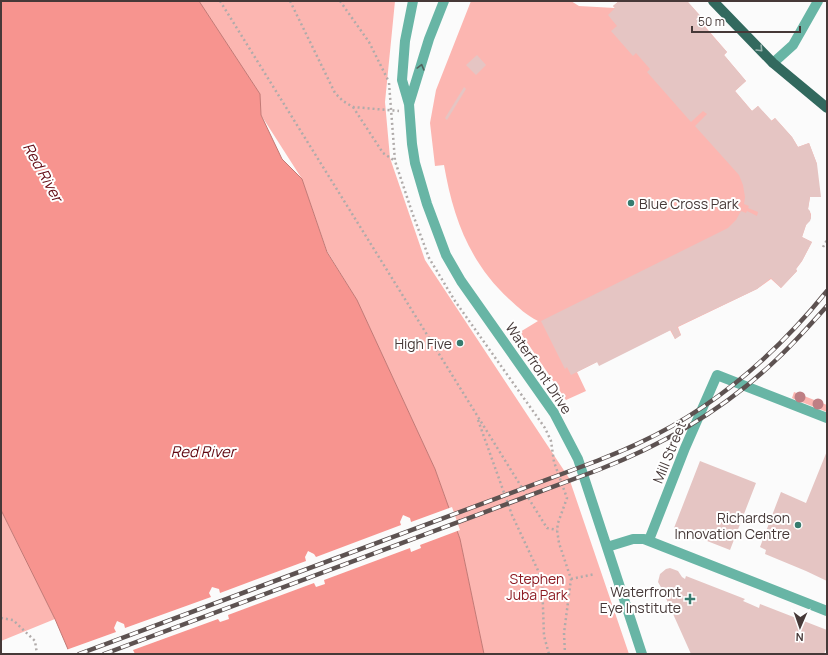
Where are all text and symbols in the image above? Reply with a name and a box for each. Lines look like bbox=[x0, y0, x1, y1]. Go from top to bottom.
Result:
scale bar bbox=[692, 8, 800, 34]
text: 50 m bbox=[698, 13, 725, 30]
one-way arrow bbox=[755, 44, 763, 52]
one-way arrow bbox=[416, 63, 425, 70]
water label: Red River bbox=[18, 139, 69, 208]
place label: Blue Cross Park bbox=[639, 194, 740, 213]
marker: Blue Cross Park bbox=[626, 198, 636, 208]
street label: Waterfront Drive bbox=[501, 319, 577, 417]
place label: High Five bbox=[394, 334, 452, 353]
marker: High Five bbox=[455, 338, 465, 348]
street label: Mill Street bbox=[648, 418, 690, 486]
water label: Red River bbox=[171, 441, 238, 462]
place label: Richardson Innovation Centre bbox=[674, 508, 790, 543]
marker: Richardson Innovation Centre bbox=[793, 520, 803, 530]
park label: Stephen Juba Park bbox=[506, 569, 569, 604]
place label: Waterfront Eye Institute bbox=[600, 582, 681, 617]
marker: Waterfront Eye Institute bbox=[684, 593, 696, 605]
north arrow bbox=[780, 607, 820, 647]
text: N bbox=[795, 630, 804, 645]

